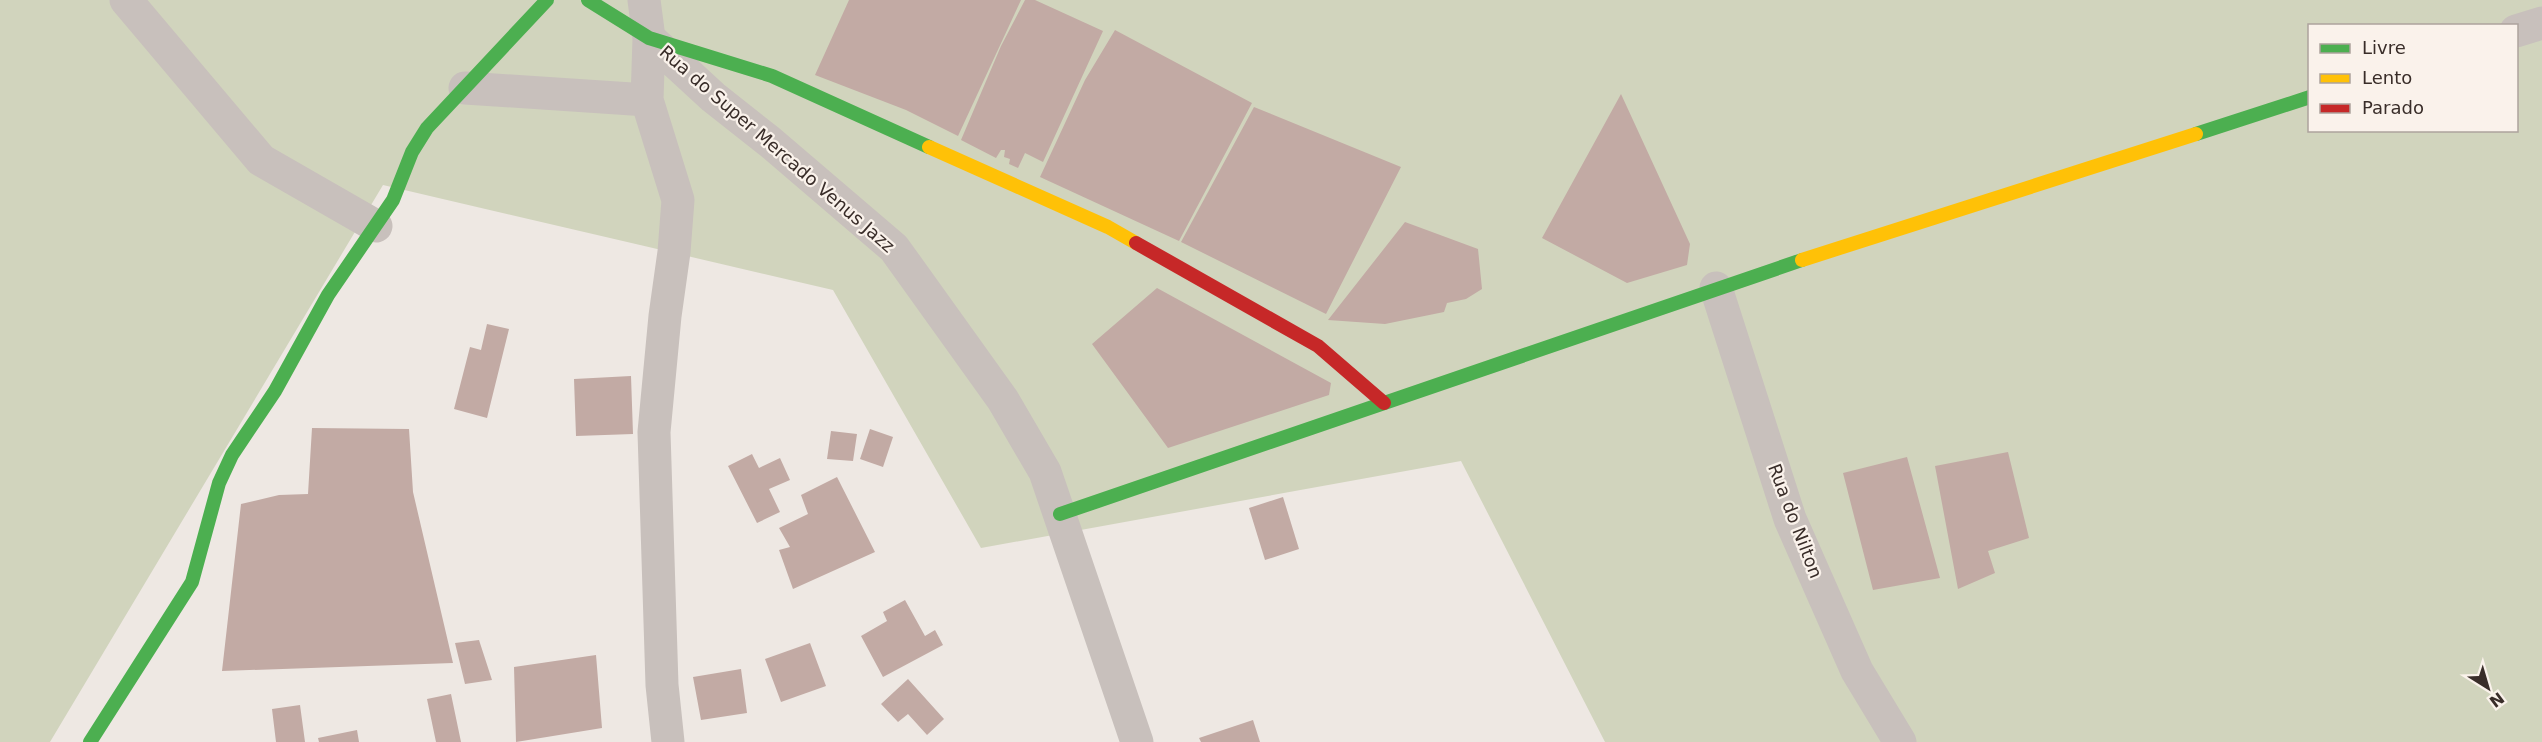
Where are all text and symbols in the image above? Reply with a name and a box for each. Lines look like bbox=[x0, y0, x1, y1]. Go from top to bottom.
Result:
legend bbox=[2308, 24, 2518, 132]
text: Livre bbox=[2362, 37, 2406, 58]
street label: Rua do Super Mercado Venus Jazz bbox=[656, 41, 899, 256]
text: Lento bbox=[2362, 67, 2412, 88]
text: Parado bbox=[2362, 97, 2424, 118]
street label: Rua do Nilton bbox=[1764, 461, 1827, 581]
north arrow bbox=[2458, 658, 2518, 718]
text: N bbox=[2486, 688, 2508, 711]

